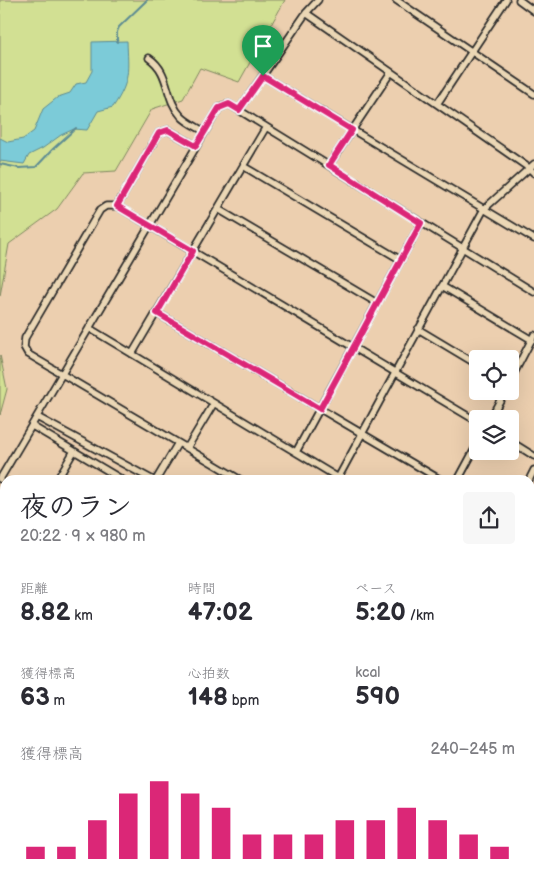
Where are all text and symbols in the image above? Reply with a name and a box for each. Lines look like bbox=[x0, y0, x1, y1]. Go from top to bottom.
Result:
pin bbox=[242, 25, 284, 76]
icon: arrive bbox=[249, 32, 277, 60]
map controls bbox=[469, 350, 519, 460]
button: locate bbox=[469, 350, 519, 400]
button: layers bbox=[469, 410, 519, 460]
text: 夜のラン bbox=[20, 491, 132, 524]
button: share bbox=[463, 492, 515, 544]
text: 20:22 · 9 × 980 m bbox=[20, 527, 145, 546]
text: 距離 bbox=[20, 580, 48, 597]
text: 時間 bbox=[188, 580, 216, 597]
text: ペース bbox=[355, 580, 397, 597]
text: 8.82 bbox=[20, 597, 71, 628]
text: 47:02 bbox=[188, 597, 253, 628]
text: 5:20 bbox=[355, 597, 406, 628]
text: km bbox=[71, 607, 93, 624]
text: /km bbox=[406, 607, 434, 624]
text: kcal bbox=[355, 664, 380, 681]
text: 獲得標高 bbox=[20, 665, 76, 682]
text: 心拍数 bbox=[188, 665, 230, 682]
text: 590 bbox=[355, 681, 400, 712]
text: 63 bbox=[20, 682, 50, 713]
text: 148 bbox=[188, 682, 228, 713]
text: m bbox=[50, 692, 65, 709]
text: bpm bbox=[228, 692, 259, 709]
text: 240–245 m bbox=[430, 740, 515, 759]
text: 獲得標高 bbox=[20, 745, 84, 764]

